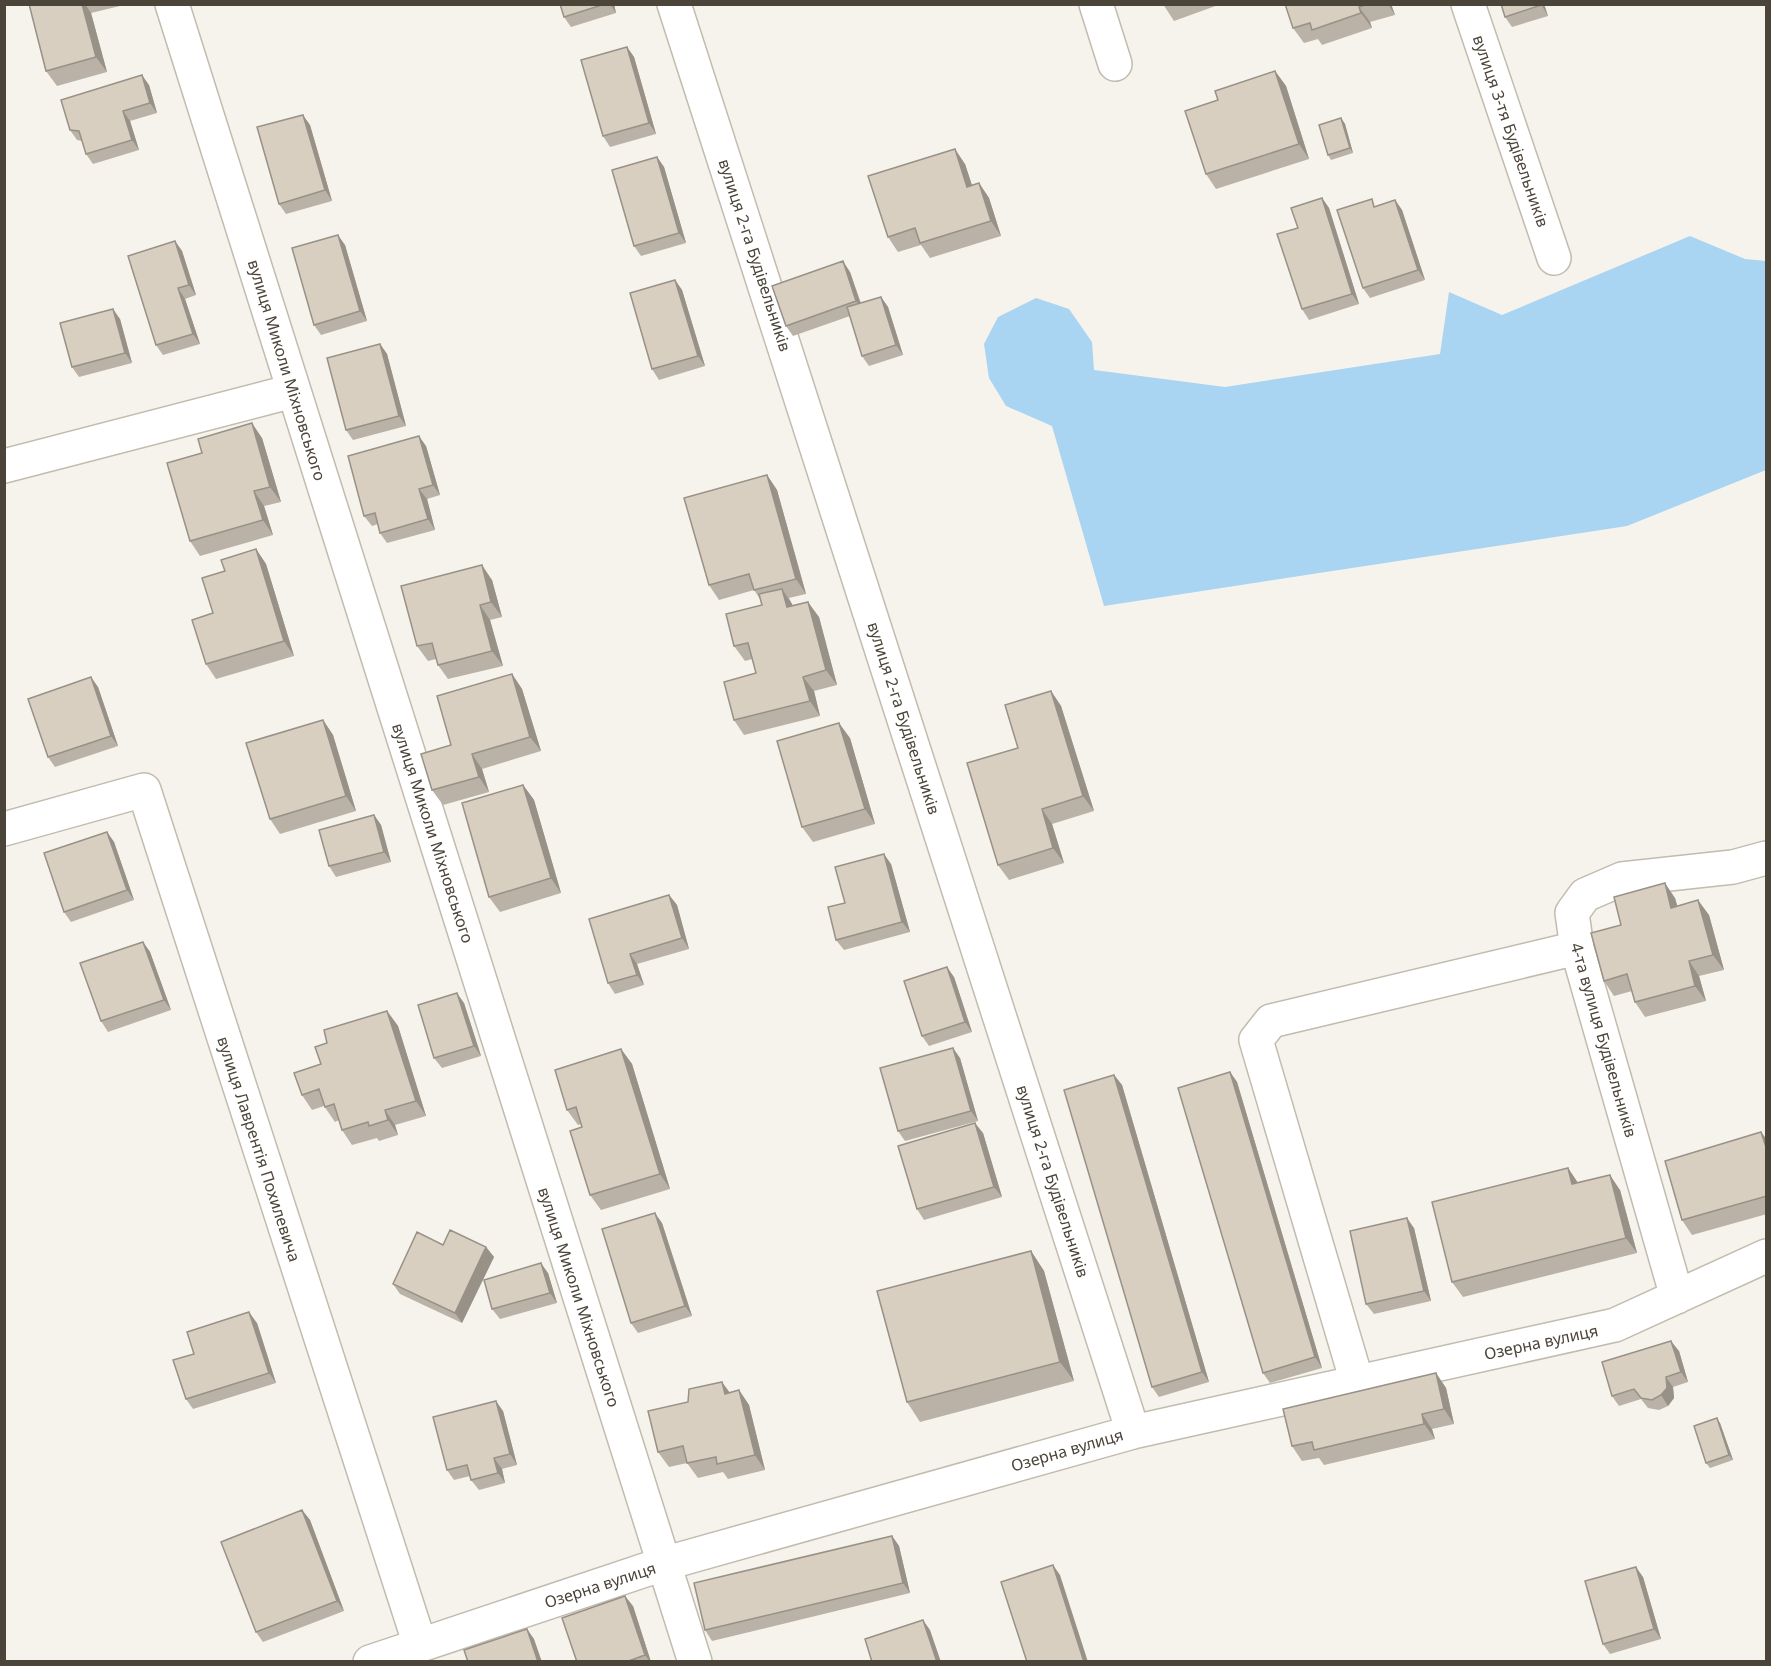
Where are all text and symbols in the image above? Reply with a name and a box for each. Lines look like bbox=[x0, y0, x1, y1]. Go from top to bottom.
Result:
street label: вулиця 3-тя Будівельників bbox=[1468, 32, 1554, 230]
street label: вулиця 2-га Будівельників bbox=[713, 156, 797, 354]
street label: вулиця Миколи Міхновського bbox=[243, 257, 331, 483]
street label: вулиця 2-га Будівельників bbox=[862, 619, 946, 817]
street label: вулиця Миколи Міхновського bbox=[387, 720, 479, 946]
street label: 4-та вулиця Будівельників bbox=[1566, 940, 1642, 1140]
street label: вулиця Лаврентія Похилевича bbox=[212, 1034, 306, 1264]
street label: вулиця 2-га Будівельників bbox=[1011, 1082, 1095, 1280]
street label: вулиця Миколи Міхновського bbox=[533, 1184, 625, 1410]
street label: Озерна вулиця bbox=[1482, 1319, 1600, 1365]
street label: Озерна вулиця bbox=[1008, 1423, 1126, 1477]
street label: Озерна вулиця bbox=[541, 1557, 659, 1613]

